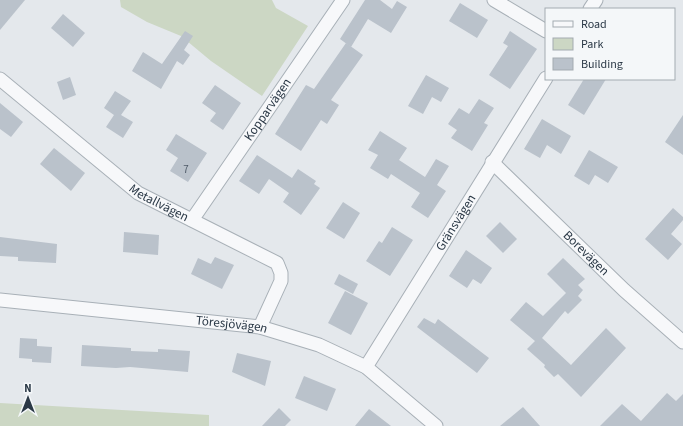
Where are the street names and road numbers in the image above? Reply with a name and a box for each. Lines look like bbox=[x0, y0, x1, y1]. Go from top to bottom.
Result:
street label: Kopparvägen bbox=[240, 75, 296, 144]
street label: Metallvägen bbox=[125, 180, 192, 226]
street label: Gränsvägen bbox=[431, 191, 480, 255]
street label: Borevägen bbox=[559, 227, 613, 280]
street label: Töresjövägen bbox=[195, 311, 270, 338]

